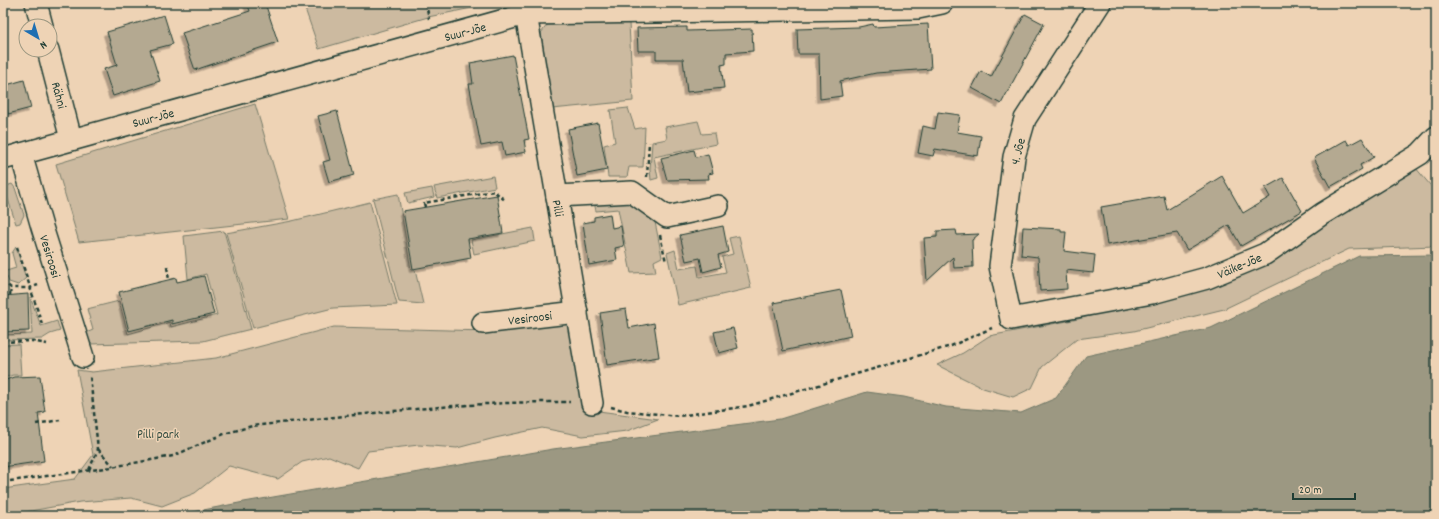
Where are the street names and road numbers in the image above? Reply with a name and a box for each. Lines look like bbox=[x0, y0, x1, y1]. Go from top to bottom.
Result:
street label: Suur-Jõe bbox=[443, 19, 489, 48]
street label: Rähni bbox=[45, 80, 70, 112]
street label: Suur-Jõe bbox=[131, 105, 177, 134]
street label: 4. Jõe bbox=[1007, 136, 1032, 167]
street label: Pilli bbox=[546, 198, 567, 219]
street label: Vesiroosi bbox=[33, 233, 64, 281]
street label: Väike-Jõe bbox=[1215, 249, 1266, 285]
street label: Vesiroosi bbox=[507, 307, 554, 332]

